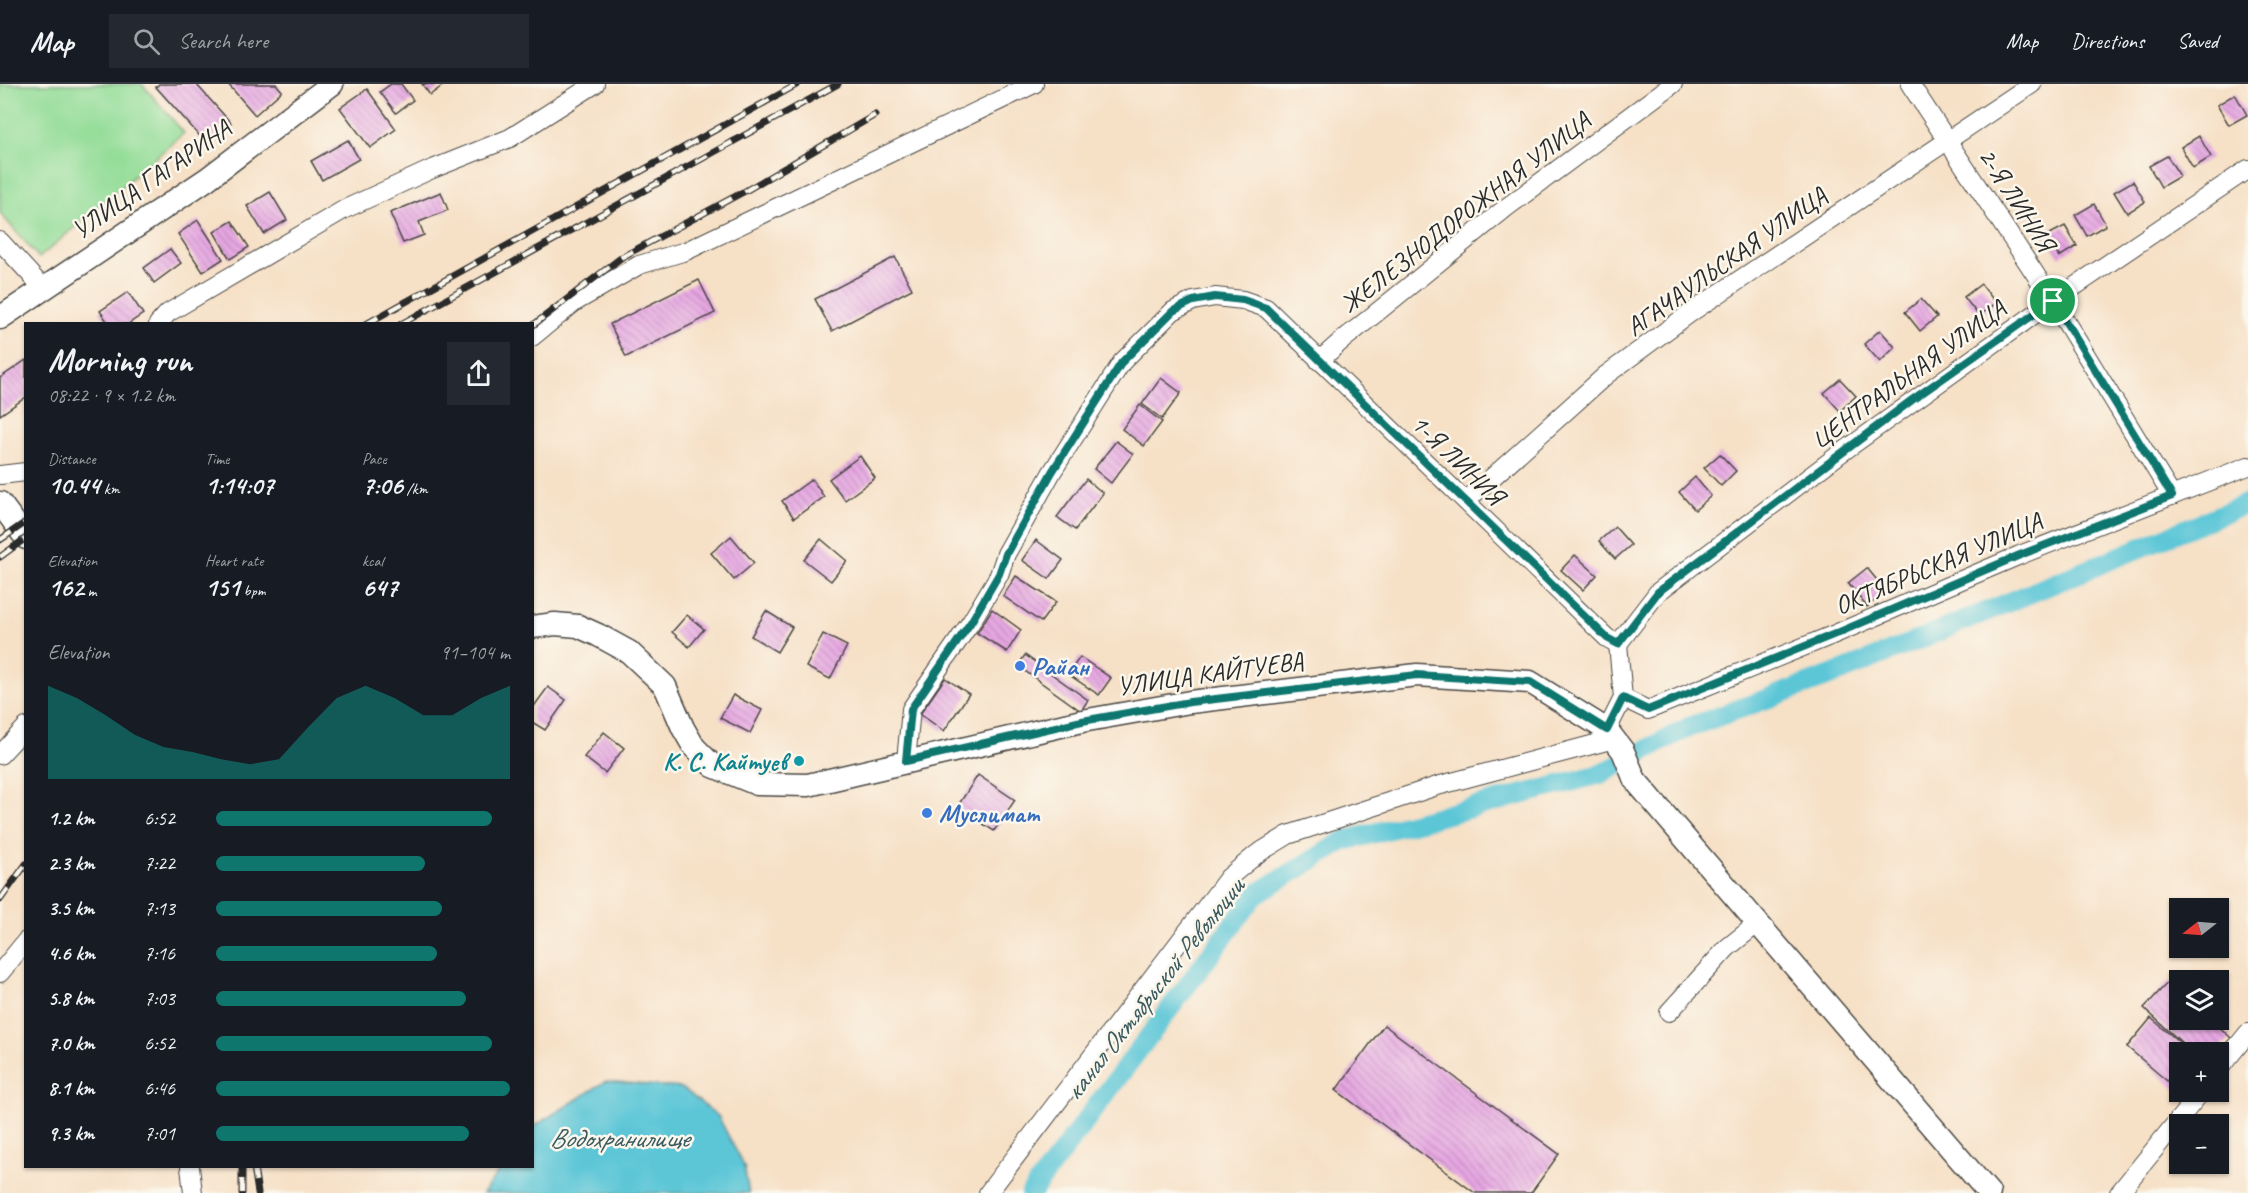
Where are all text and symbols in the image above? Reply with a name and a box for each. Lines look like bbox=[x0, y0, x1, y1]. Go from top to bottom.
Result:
search box bbox=[109, 14, 529, 68]
text: Map bbox=[30, 24, 73, 59]
icon: search bbox=[130, 25, 163, 58]
text: Search here bbox=[178, 27, 268, 55]
text: Map bbox=[2006, 28, 2038, 54]
text: Directions bbox=[2071, 28, 2144, 54]
text: Saved bbox=[2177, 28, 2218, 54]
street label: ЖЕЛЕЗНОДОРОЖНАЯ УЛИЦА bbox=[1334, 103, 1599, 320]
street label: УЛИЦА ГАГАРИНА bbox=[65, 111, 239, 247]
street label: 2-Я ЛИНИЯ bbox=[1971, 141, 2064, 260]
street label: АГАЧАУЛЬСКАЯ УЛИЦА bbox=[1619, 179, 1834, 343]
pin bbox=[2027, 275, 2078, 326]
icon: arrive bbox=[2036, 284, 2069, 317]
street label: ЦЕНТРАЛЬНАЯ УЛИЦА bbox=[1804, 291, 2014, 456]
text: Morning run bbox=[48, 339, 192, 381]
button: share bbox=[447, 342, 510, 405]
text: 08:22 · 9 × 1.2 km bbox=[48, 383, 175, 408]
street label: 1-Я ЛИНИЯ bbox=[1404, 407, 1514, 514]
text: Distance bbox=[48, 449, 96, 469]
text: Time bbox=[205, 449, 229, 469]
text: Pace bbox=[362, 449, 387, 469]
text: 10.44 bbox=[48, 469, 100, 502]
text: 1:14:07 bbox=[205, 469, 274, 502]
text: 7:06 bbox=[362, 469, 403, 502]
text: km bbox=[100, 479, 119, 499]
text: /km bbox=[403, 479, 428, 499]
street label: ОКТЯБРЬСКАЯ УЛИЦА bbox=[1830, 504, 2049, 622]
text: Elevation bbox=[48, 551, 97, 571]
text: Heart rate bbox=[205, 551, 263, 571]
text: kcal bbox=[362, 551, 383, 571]
text: 162 bbox=[48, 571, 84, 604]
text: 151 bbox=[205, 571, 240, 604]
text: 647 bbox=[362, 571, 398, 604]
text: m bbox=[84, 581, 97, 601]
text: bpm bbox=[240, 581, 266, 601]
text: Elevation bbox=[48, 640, 110, 665]
text: 91–104 m bbox=[440, 640, 510, 665]
street label: УЛИЦА КАЙТУЕВА bbox=[1115, 644, 1306, 703]
place label: Райан bbox=[1032, 650, 1090, 683]
marker: Райан bbox=[1013, 659, 1027, 673]
place label: К. С. Кайтуев bbox=[663, 745, 791, 778]
marker: К. С. Кайтуев bbox=[792, 754, 806, 768]
place label: Муслимат bbox=[939, 797, 1041, 830]
text: 1.2 km bbox=[48, 806, 95, 831]
text: 6:52 bbox=[144, 806, 175, 831]
marker: Муслимат bbox=[920, 806, 934, 820]
text: 2.3 km bbox=[48, 851, 95, 876]
text: 7:22 bbox=[144, 851, 175, 876]
water label: канал Октябрьской Революции bbox=[1056, 869, 1253, 1107]
text: 3.5 km bbox=[48, 896, 94, 921]
text: 7:13 bbox=[144, 896, 175, 921]
north arrow bbox=[2169, 898, 2229, 958]
map controls bbox=[2169, 898, 2229, 1174]
text: 4.6 km bbox=[48, 941, 95, 966]
text: 7:16 bbox=[144, 941, 175, 966]
button: layers bbox=[2169, 970, 2229, 1030]
text: 5.8 km bbox=[48, 986, 94, 1011]
text: 7:03 bbox=[144, 986, 175, 1011]
text: 7.0 km bbox=[48, 1031, 94, 1056]
text: 6:52 bbox=[144, 1031, 175, 1056]
button: + bbox=[2169, 1042, 2229, 1102]
text: 8.1 km bbox=[48, 1076, 95, 1101]
text: 6:46 bbox=[144, 1076, 175, 1101]
button: − bbox=[2169, 1114, 2229, 1174]
text: 9.3 km bbox=[48, 1121, 94, 1146]
text: 7:01 bbox=[144, 1121, 175, 1146]
water label: Водохранилище bbox=[550, 1121, 693, 1155]

